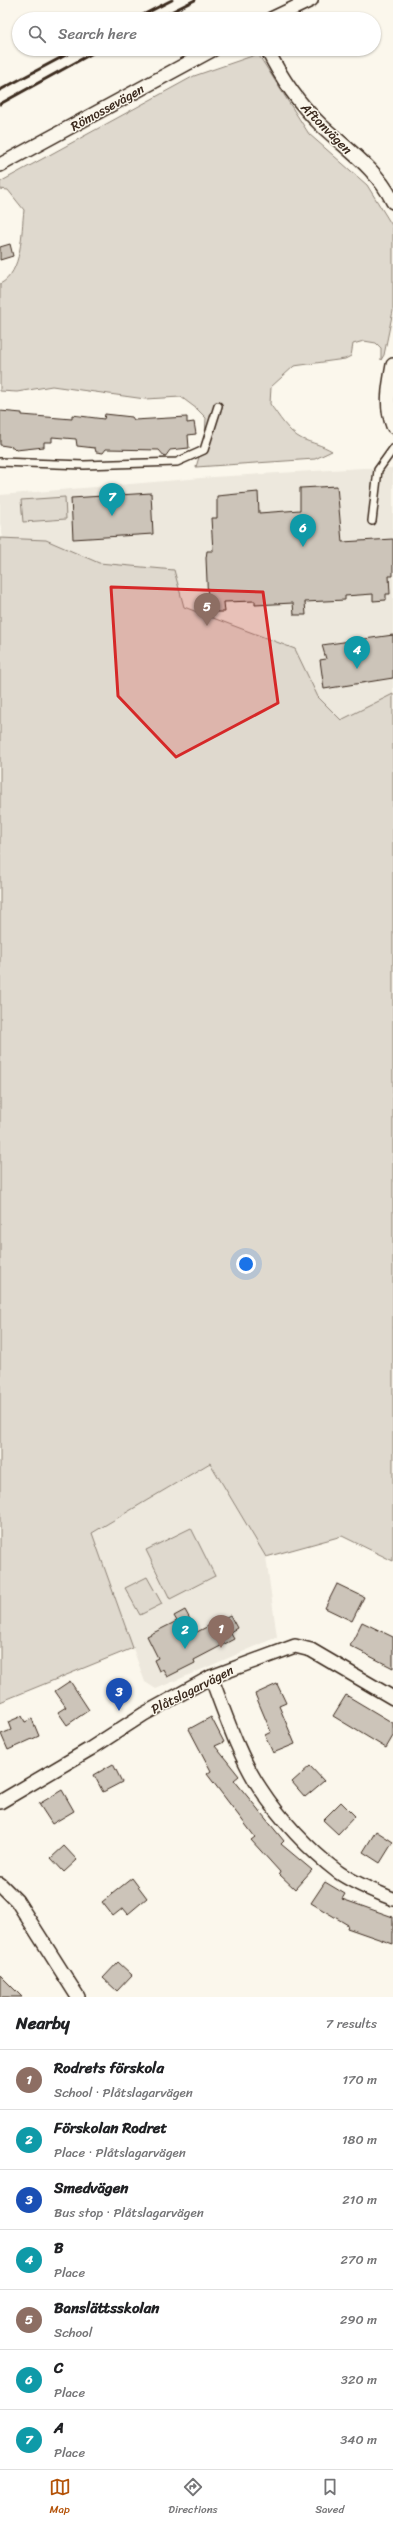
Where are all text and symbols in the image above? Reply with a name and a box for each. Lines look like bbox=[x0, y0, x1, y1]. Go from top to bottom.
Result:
search box bbox=[12, 12, 381, 56]
text: Search here bbox=[58, 21, 137, 47]
icon: search bbox=[26, 23, 48, 45]
street label: Römossevägen bbox=[66, 78, 148, 137]
street label: Aftonvägen bbox=[294, 96, 358, 160]
pin: 7 bbox=[99, 483, 125, 516]
pin: 6 bbox=[290, 514, 316, 547]
pin: 5 bbox=[194, 593, 220, 626]
pin: 4 bbox=[344, 636, 370, 669]
your location bbox=[236, 1254, 256, 1274]
pin: 1 bbox=[208, 1615, 234, 1648]
pin: 2 bbox=[172, 1616, 198, 1649]
street label: Plåtslagarvägen bbox=[147, 1659, 238, 1720]
pin: 3 bbox=[106, 1678, 132, 1711]
text: Nearby bbox=[16, 2008, 70, 2038]
text: 7 results bbox=[326, 2012, 377, 2035]
text: Rodrets förskola bbox=[54, 2055, 164, 2081]
text: 1 bbox=[26, 2068, 32, 2091]
text: 170 m bbox=[342, 2068, 377, 2091]
text: School · Plåtslagarvägen bbox=[54, 2081, 193, 2104]
text: Förskolan Rodret bbox=[54, 2115, 167, 2141]
text: 2 bbox=[25, 2128, 33, 2151]
text: 180 m bbox=[342, 2128, 377, 2151]
text: Place · Plåtslagarvägen bbox=[54, 2141, 186, 2164]
text: Smedvägen bbox=[54, 2175, 128, 2201]
text: 3 bbox=[25, 2188, 33, 2211]
text: 210 m bbox=[342, 2188, 377, 2211]
text: Bus stop · Plåtslagarvägen bbox=[54, 2201, 204, 2224]
text: B bbox=[54, 2235, 63, 2261]
text: 4 bbox=[25, 2248, 33, 2271]
text: 270 m bbox=[340, 2248, 377, 2271]
text: Place bbox=[54, 2261, 85, 2284]
text: Banslättsskolan bbox=[54, 2295, 159, 2321]
text: 5 bbox=[25, 2308, 33, 2331]
text: 290 m bbox=[340, 2308, 377, 2331]
text: School bbox=[54, 2321, 92, 2344]
text: C bbox=[54, 2355, 63, 2381]
text: 6 bbox=[25, 2368, 33, 2391]
text: 320 m bbox=[341, 2368, 377, 2391]
text: Place bbox=[54, 2381, 85, 2404]
text: A bbox=[54, 2415, 64, 2441]
text: 7 bbox=[25, 2428, 33, 2451]
text: 340 m bbox=[340, 2428, 377, 2451]
text: Place bbox=[54, 2441, 85, 2464]
tab: Map bbox=[49, 2476, 71, 2519]
tab: Directions bbox=[168, 2476, 218, 2519]
tab: Saved bbox=[315, 2476, 344, 2519]

